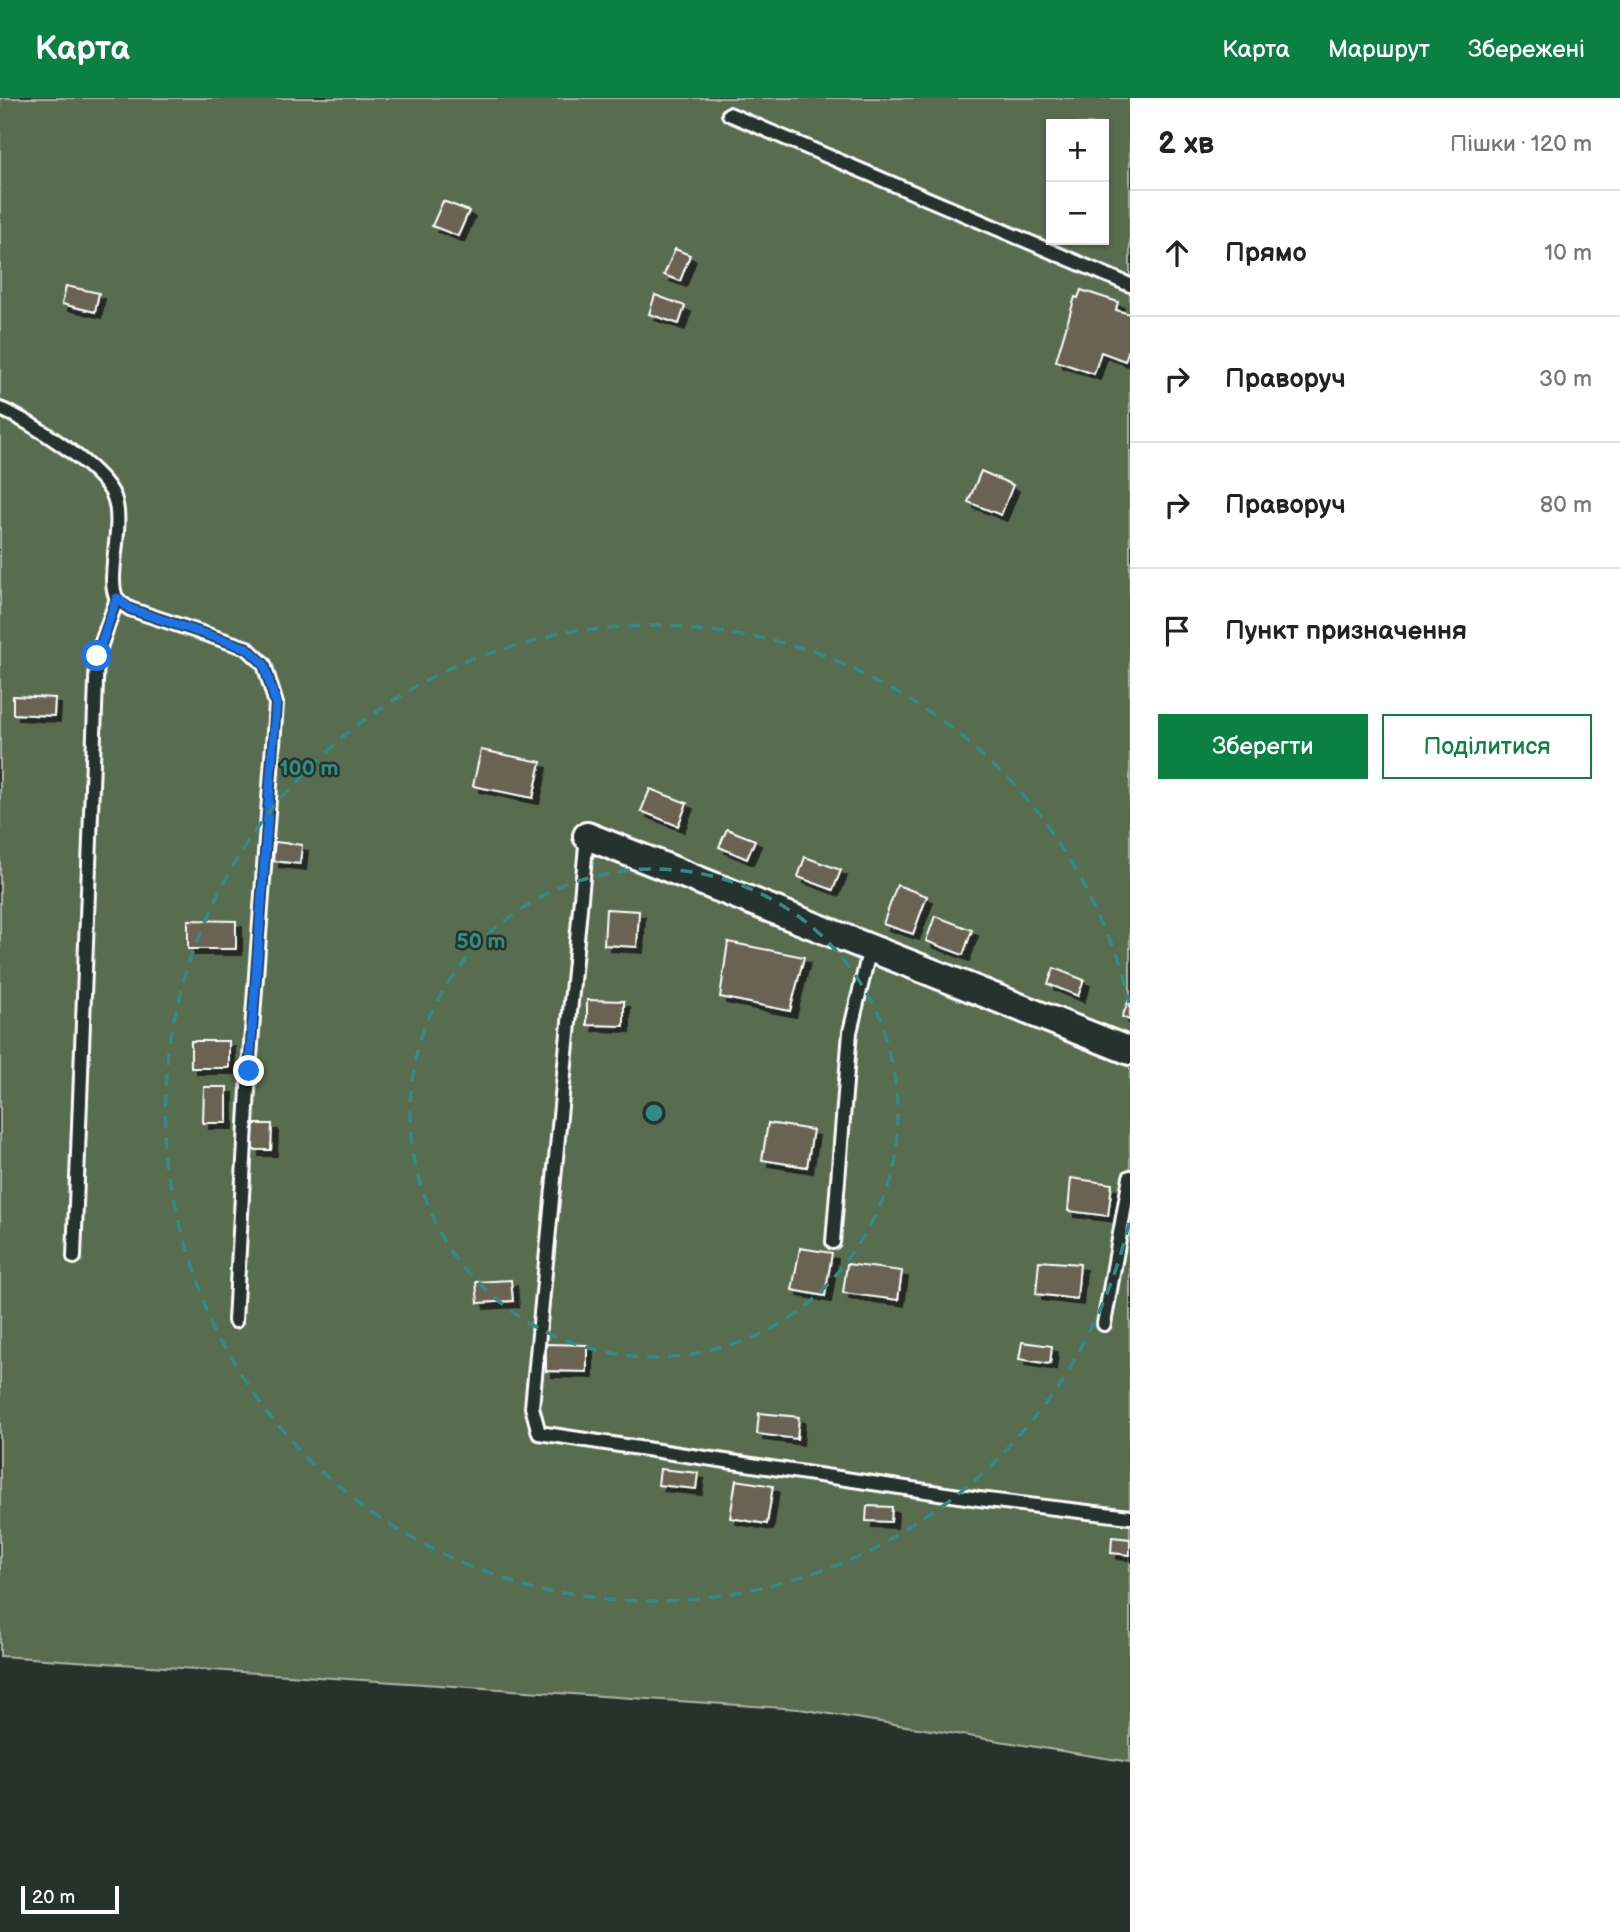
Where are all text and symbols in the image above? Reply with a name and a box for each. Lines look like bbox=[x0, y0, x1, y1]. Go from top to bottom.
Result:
text: Карта bbox=[35, 29, 130, 69]
text: Карта bbox=[1222, 35, 1290, 64]
text: Маршрут bbox=[1328, 35, 1430, 64]
text: Збережені bbox=[1468, 35, 1585, 64]
map controls bbox=[1046, 119, 1109, 245]
button: + bbox=[1046, 119, 1109, 182]
text: 2 хв bbox=[1158, 126, 1214, 162]
text: Пішки · 120 m bbox=[1450, 130, 1592, 158]
button: − bbox=[1046, 182, 1109, 245]
icon: ahead bbox=[1158, 234, 1196, 272]
text: Прямо bbox=[1225, 238, 1307, 269]
text: 10 m bbox=[1544, 239, 1592, 267]
icon: right bbox=[1158, 360, 1196, 398]
text: Праворуч bbox=[1225, 364, 1346, 395]
text: 30 m bbox=[1539, 365, 1592, 393]
icon: right bbox=[1158, 486, 1196, 524]
text: Праворуч bbox=[1225, 490, 1346, 521]
text: 80 m bbox=[1540, 491, 1592, 519]
icon: arrive bbox=[1158, 612, 1196, 650]
text: Пункт призначення bbox=[1225, 616, 1467, 647]
route start bbox=[81, 640, 112, 671]
button: Зберегти bbox=[1158, 714, 1368, 779]
button: Поділитися bbox=[1382, 714, 1592, 779]
text: 100 m bbox=[280, 756, 338, 781]
text: 50 m bbox=[457, 929, 505, 954]
route end bbox=[233, 1055, 264, 1086]
centre of rings bbox=[642, 1101, 666, 1125]
scale bar bbox=[21, 1883, 119, 1915]
text: 20 m bbox=[32, 1886, 75, 1909]

